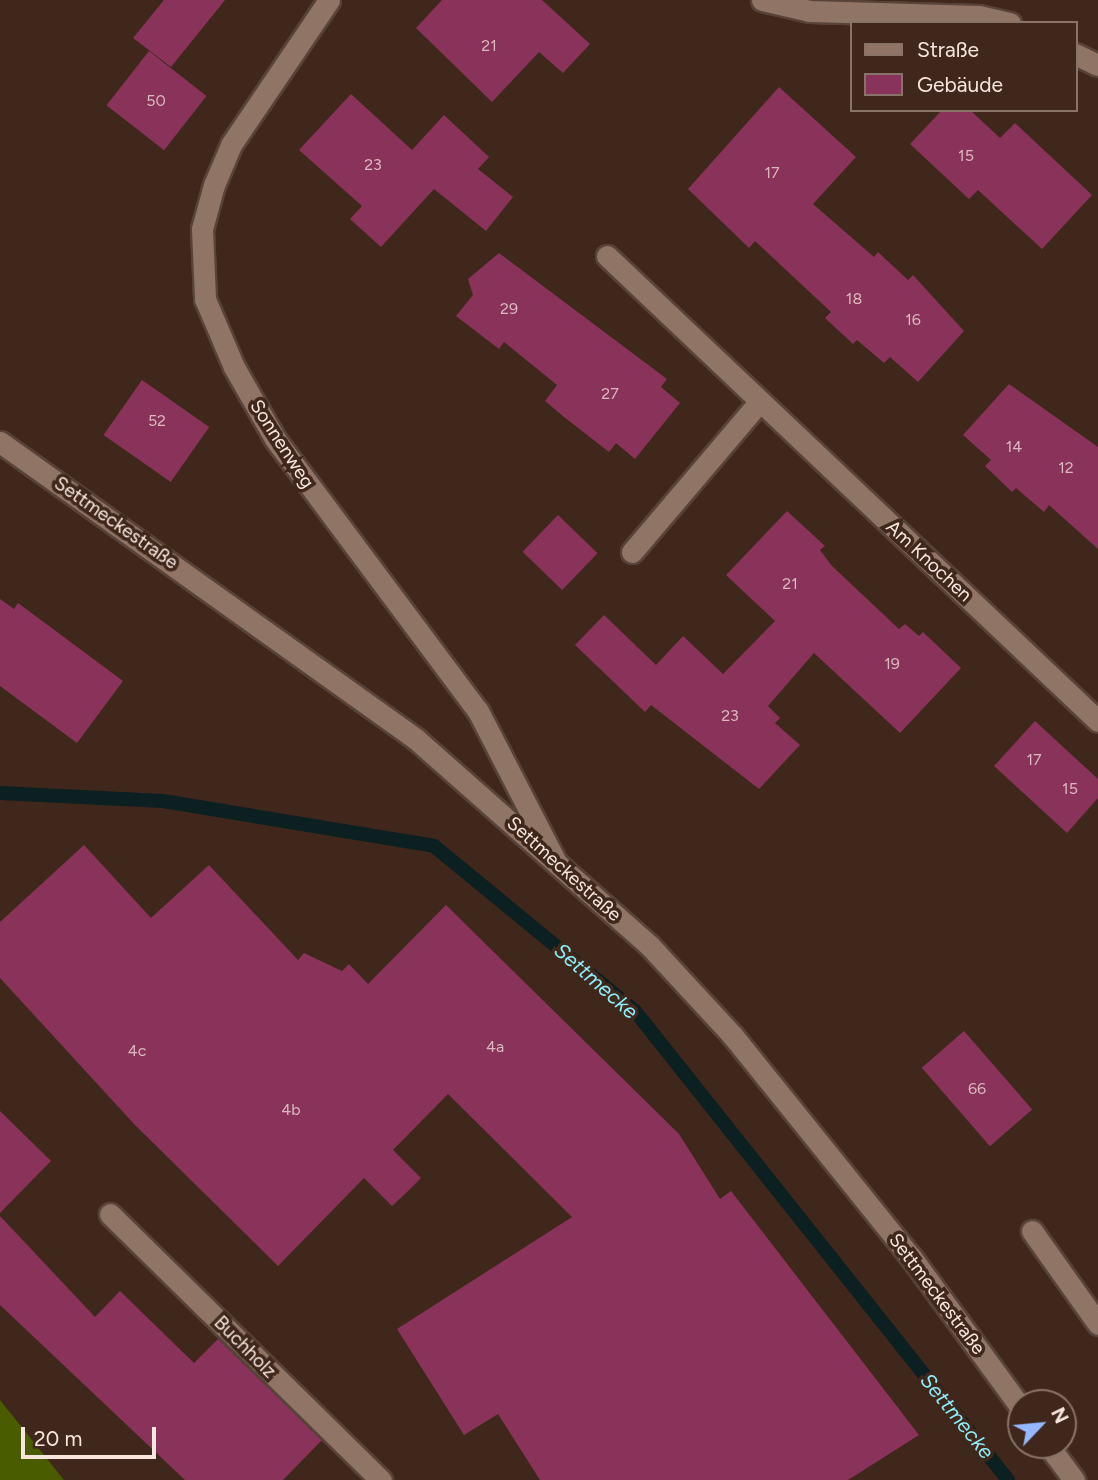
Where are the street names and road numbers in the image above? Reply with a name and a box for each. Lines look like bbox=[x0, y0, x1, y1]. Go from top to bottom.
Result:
street label: Sonnenweg bbox=[245, 395, 319, 493]
street label: Settmeckestraße bbox=[50, 472, 182, 574]
street label: Am Knochen bbox=[881, 516, 977, 606]
street label: Settmeckestraße bbox=[502, 812, 626, 926]
street label: Settmeckestraße bbox=[884, 1229, 990, 1359]
street label: Buchholz bbox=[209, 1311, 281, 1383]

